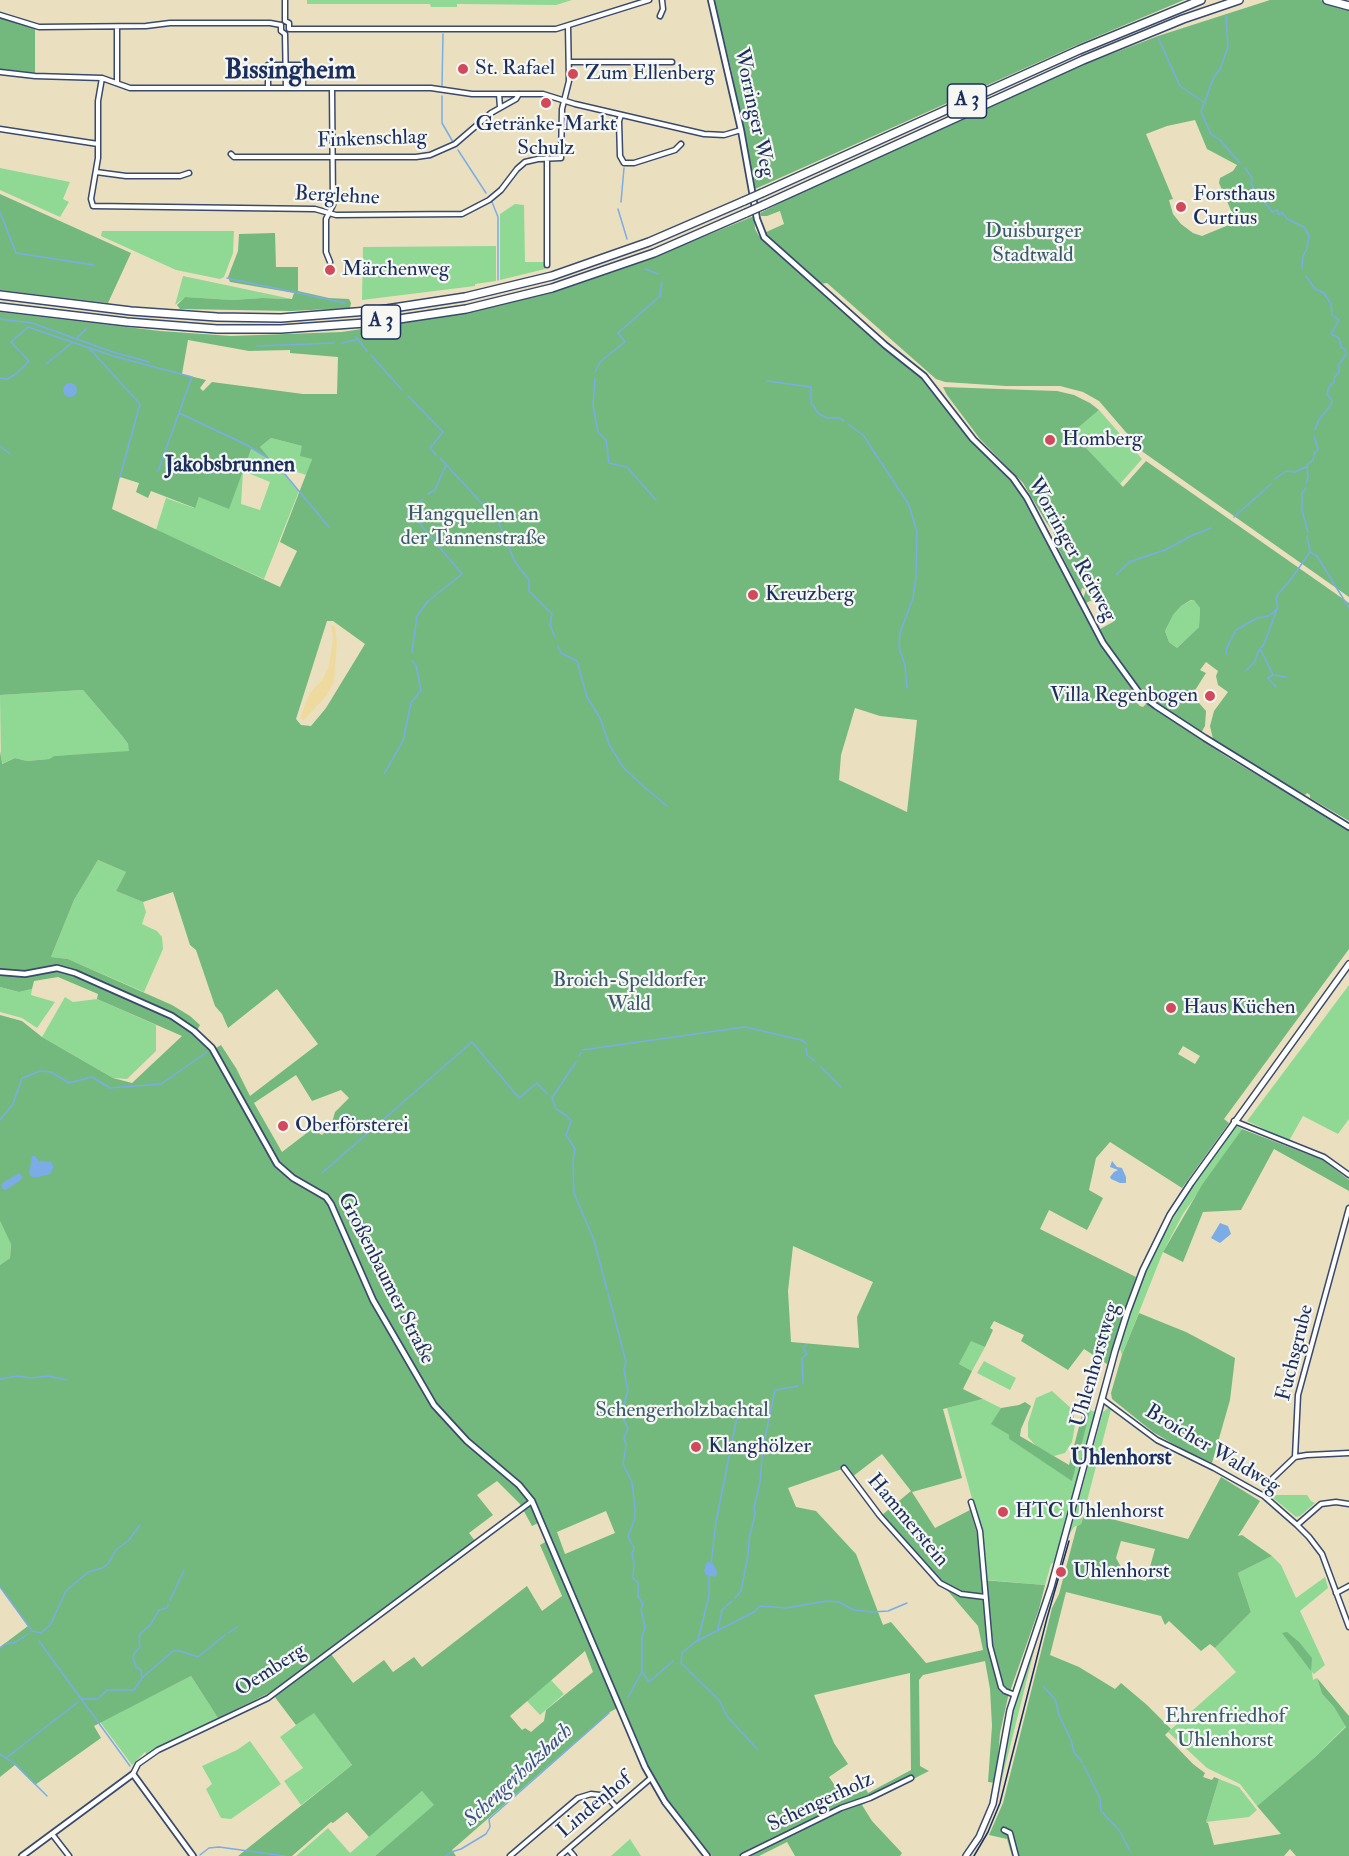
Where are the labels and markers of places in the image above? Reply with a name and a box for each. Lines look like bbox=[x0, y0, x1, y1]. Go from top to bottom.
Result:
place label: St. Rafael bbox=[475, 56, 555, 82]
place label: Zum Ellenberg bbox=[585, 61, 715, 87]
marker: St. Rafael bbox=[456, 62, 470, 76]
marker: Zum Ellenberg bbox=[566, 67, 580, 81]
marker: Getränke-Markt Schulz bbox=[539, 96, 553, 110]
place label: Getränke-Markt Schulz bbox=[475, 112, 617, 162]
place label: Forsthaus Curtius bbox=[1193, 182, 1275, 232]
marker: Forsthaus Curtius bbox=[1174, 200, 1188, 214]
place label: Märchenweg bbox=[342, 257, 449, 283]
marker: Märchenweg bbox=[323, 263, 337, 277]
place label: Homberg bbox=[1062, 427, 1142, 453]
marker: Homberg bbox=[1043, 433, 1057, 447]
place label: Kreuzberg bbox=[765, 582, 854, 608]
marker: Kreuzberg bbox=[746, 588, 760, 602]
place label: Villa Regenbogen bbox=[1050, 683, 1198, 709]
marker: Villa Regenbogen bbox=[1203, 689, 1217, 703]
place label: Haus Küchen bbox=[1183, 995, 1296, 1021]
marker: Haus Küchen bbox=[1164, 1001, 1178, 1015]
place label: Oberförsterei bbox=[295, 1113, 409, 1139]
marker: Oberförsterei bbox=[276, 1119, 290, 1133]
place label: Klanghölzer bbox=[708, 1434, 811, 1460]
marker: Klanghölzer bbox=[689, 1440, 703, 1454]
place label: HTC Uhlenhorst bbox=[1015, 1499, 1164, 1525]
marker: HTC Uhlenhorst bbox=[996, 1505, 1010, 1519]
place label: Uhlenhorst bbox=[1073, 1559, 1169, 1585]
marker: Uhlenhorst bbox=[1054, 1565, 1068, 1579]

